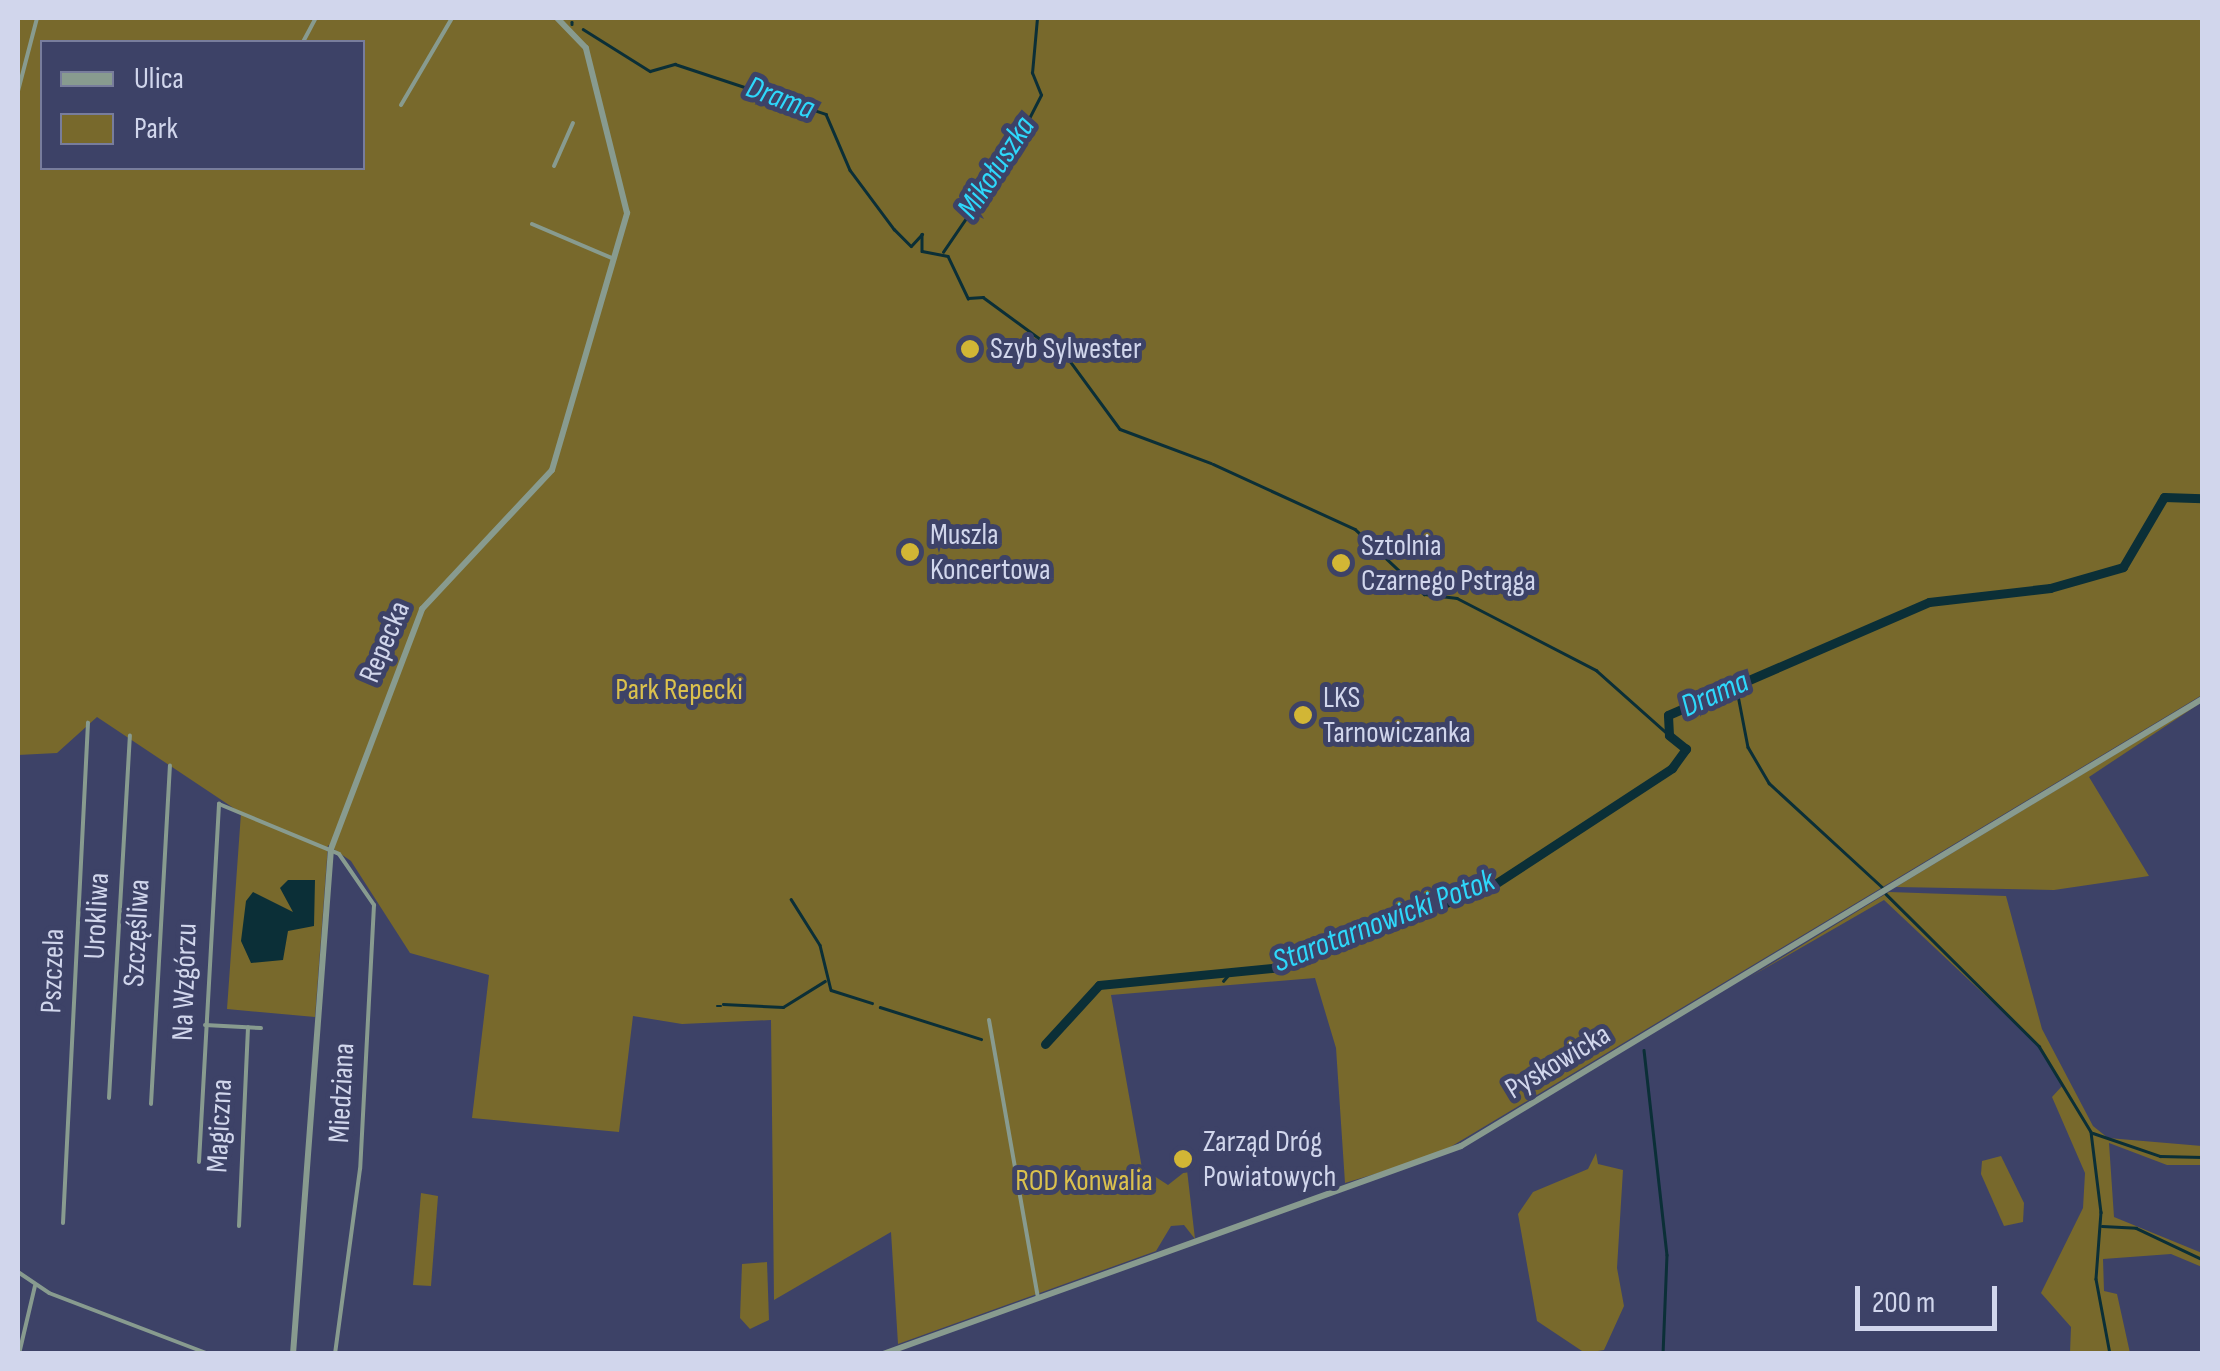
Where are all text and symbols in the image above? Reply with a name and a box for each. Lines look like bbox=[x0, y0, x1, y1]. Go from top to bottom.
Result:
legend bbox=[40, 40, 365, 170]
text: Ulica bbox=[134, 61, 184, 97]
water label: Drama bbox=[741, 69, 819, 129]
water label: Mikołuszka bbox=[950, 110, 1044, 226]
text: Park bbox=[134, 111, 178, 147]
place label: Szyb Sylwester bbox=[990, 331, 1142, 367]
marker: Szyb Sylwester bbox=[959, 338, 981, 360]
place label: Muszla Koncertowa bbox=[930, 517, 1050, 588]
place label: Sztolnia Czarnego Pstrąga bbox=[1361, 528, 1536, 598]
marker: Muszla Koncertowa bbox=[899, 541, 921, 563]
marker: Sztolnia Czarnego Pstrąga bbox=[1330, 552, 1352, 574]
street label: Repecka bbox=[352, 596, 418, 688]
water label: Drama bbox=[1675, 663, 1755, 727]
park label: Park Repecki bbox=[615, 672, 743, 708]
place label: LKS Tarnowiczanka bbox=[1323, 680, 1471, 750]
marker: LKS Tarnowiczanka bbox=[1292, 704, 1314, 726]
water label: Starotarnowicki Potok bbox=[1268, 862, 1500, 982]
street label: Urokliwa bbox=[77, 872, 117, 960]
street label: Szczęśliwa bbox=[116, 878, 158, 988]
street label: Na Wzgórzu bbox=[165, 923, 205, 1041]
street label: Pszczela bbox=[34, 928, 72, 1014]
street label: Pyskowicka bbox=[1499, 1017, 1617, 1107]
street label: Miedziana bbox=[321, 1042, 363, 1144]
street label: Magiczna bbox=[200, 1078, 240, 1174]
place label: Zarząd Dróg Powiatowych bbox=[1203, 1124, 1336, 1194]
marker: Zarząd Dróg Powiatowych bbox=[1172, 1148, 1194, 1170]
park label: ROD Konwalia bbox=[1015, 1163, 1153, 1199]
scale bar bbox=[1860, 1266, 2002, 1328]
text: 200 m bbox=[1872, 1285, 1935, 1321]

